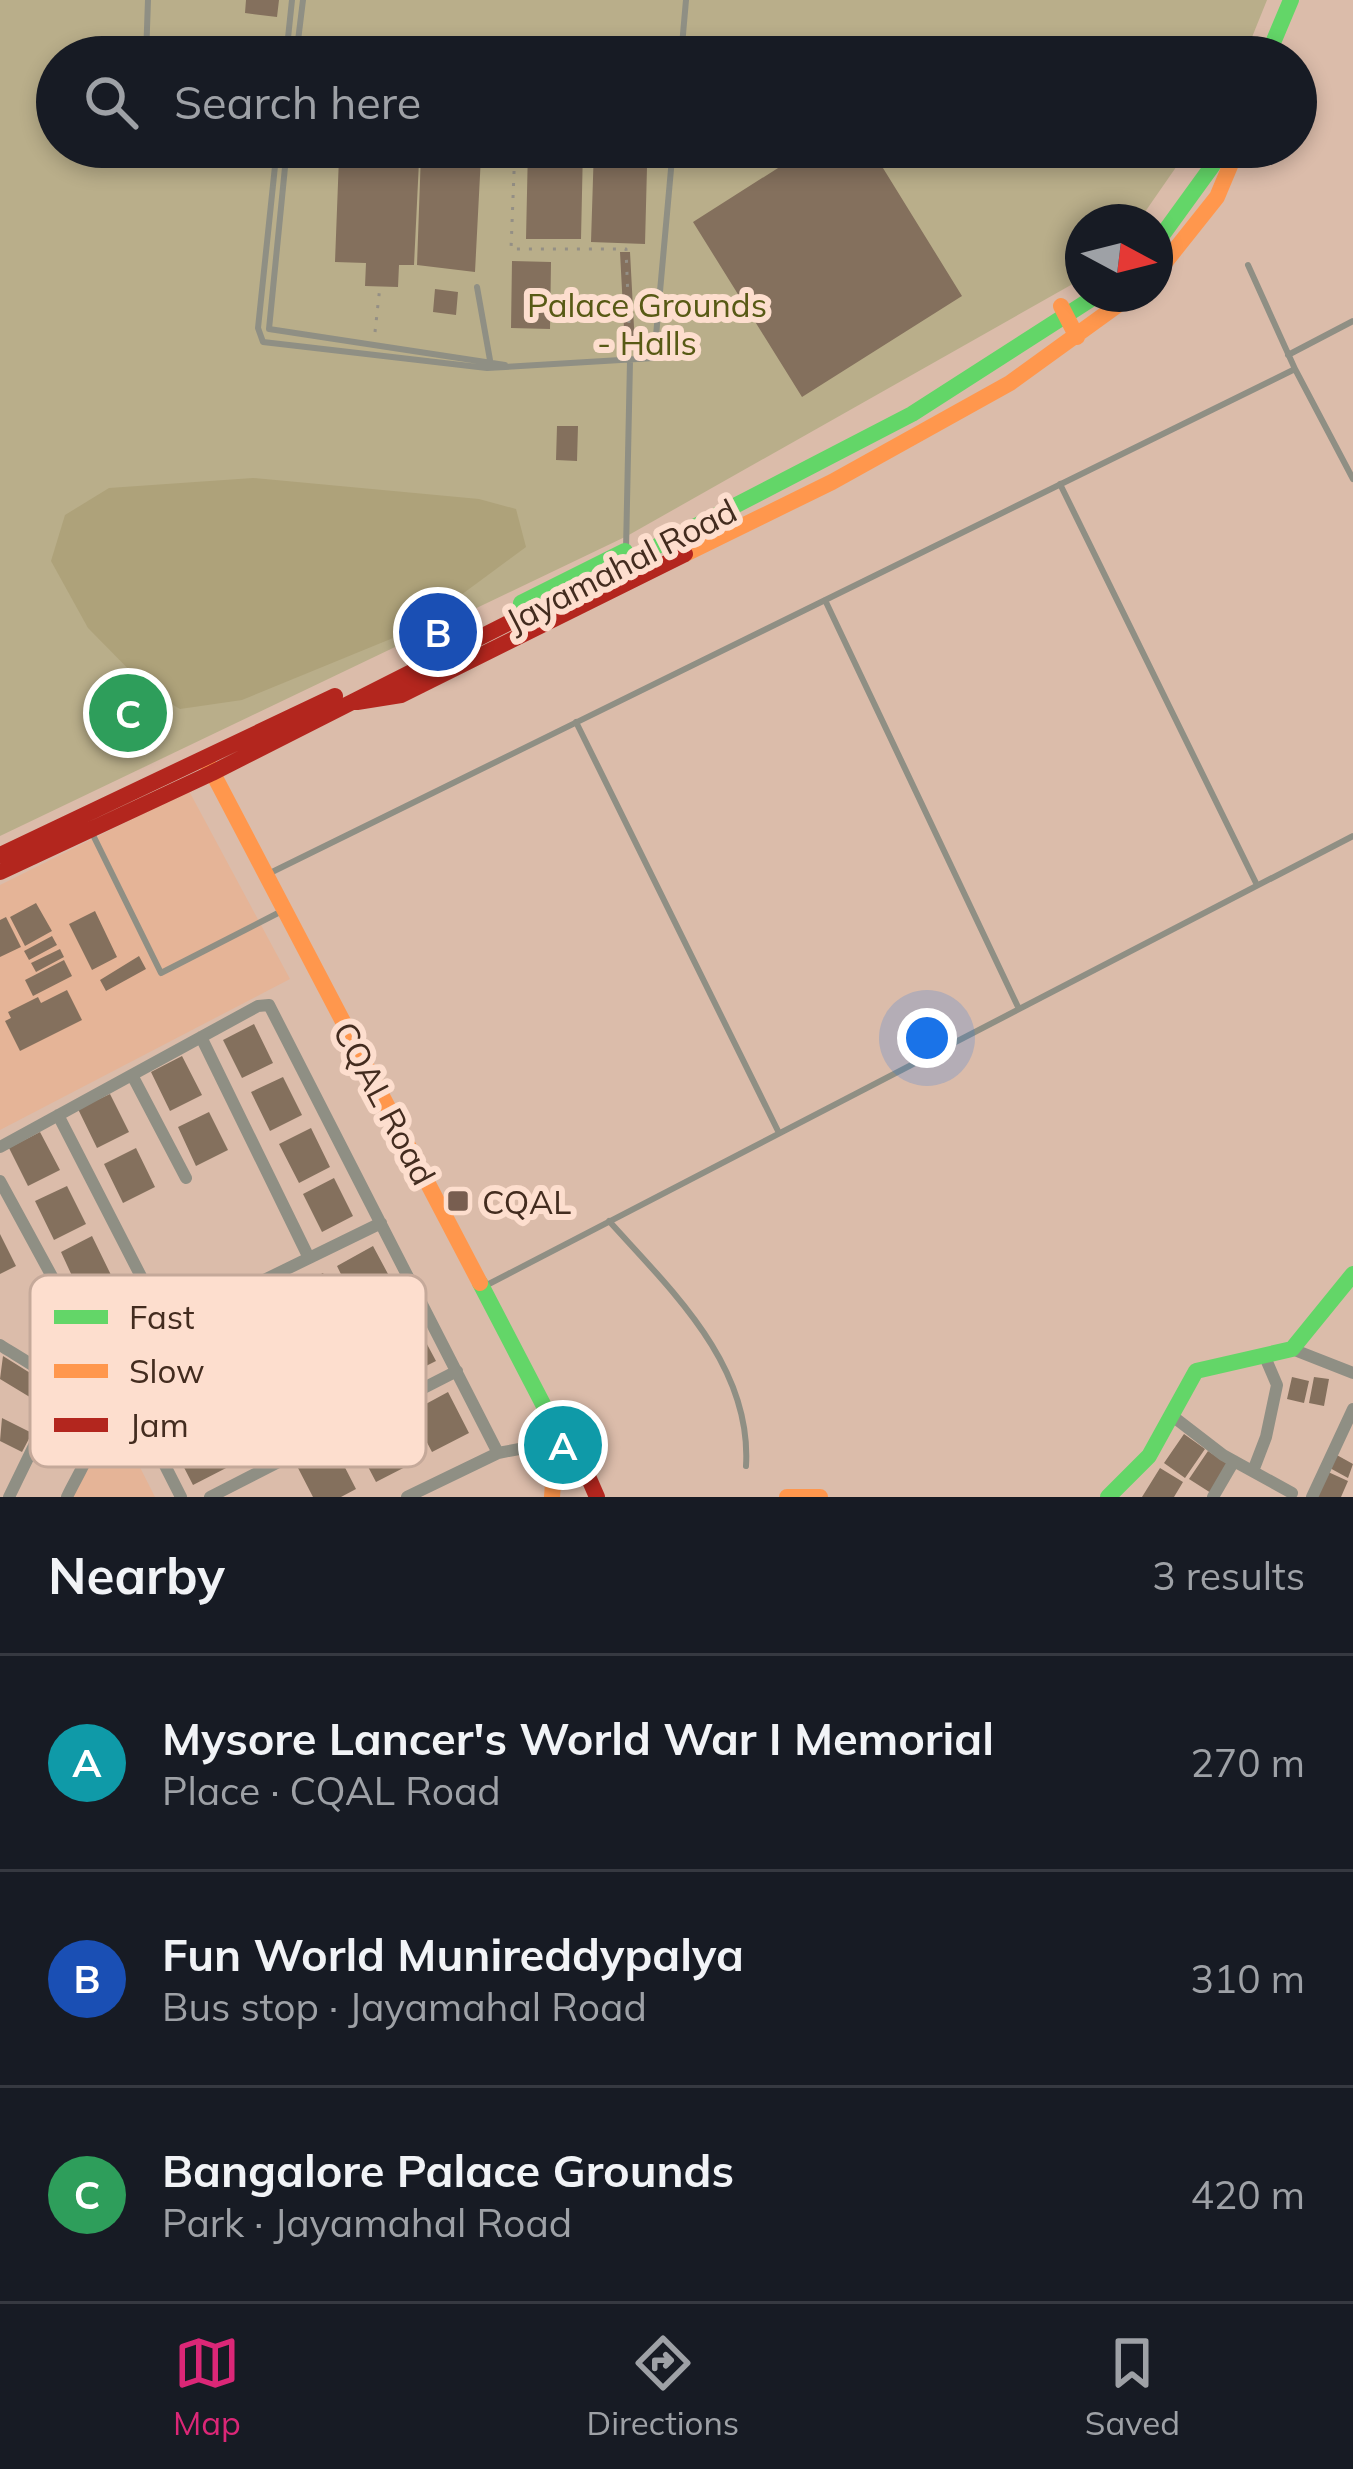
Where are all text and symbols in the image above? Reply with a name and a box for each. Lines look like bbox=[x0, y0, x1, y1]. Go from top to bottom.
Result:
search box bbox=[36, 36, 1317, 168]
icon: search bbox=[78, 69, 144, 135]
text: Search here bbox=[174, 74, 421, 130]
north arrow bbox=[1065, 204, 1173, 312]
park label: Palace Grounds - Halls bbox=[527, 284, 767, 363]
street label: Jayamahal Road bbox=[499, 489, 743, 641]
pin: B bbox=[399, 587, 477, 677]
pin: C bbox=[89, 668, 167, 758]
your location bbox=[897, 1008, 957, 1068]
street label: CQAL Road bbox=[325, 1014, 445, 1192]
place label: CQAL bbox=[482, 1181, 571, 1222]
marker: CQAL bbox=[445, 1188, 471, 1214]
legend bbox=[30, 1275, 426, 1467]
text: Fast bbox=[129, 1296, 194, 1337]
text: Slow bbox=[129, 1350, 205, 1391]
pin: A bbox=[524, 1400, 602, 1490]
text: Jam bbox=[129, 1404, 189, 1445]
text: Nearby bbox=[48, 1543, 225, 1607]
text: 3 results bbox=[1152, 1551, 1305, 1600]
text: Mysore Lancer's World War I Memorial bbox=[162, 1710, 994, 1766]
text: A bbox=[72, 1738, 102, 1787]
text: 270 m bbox=[1190, 1738, 1305, 1787]
text: Place · CQAL Road bbox=[162, 1766, 501, 1815]
text: Fun World Munireddypalya bbox=[162, 1926, 744, 1982]
text: B bbox=[74, 1954, 100, 2003]
text: 310 m bbox=[1190, 1954, 1305, 2003]
text: Bus stop · Jayamahal Road bbox=[162, 1982, 647, 2031]
text: Bangalore Palace Grounds bbox=[162, 2142, 734, 2198]
text: C bbox=[74, 2170, 100, 2219]
text: 420 m bbox=[1190, 2170, 1305, 2219]
text: Park · Jayamahal Road bbox=[162, 2198, 572, 2247]
tab: Map bbox=[173, 2330, 241, 2443]
tab: Directions bbox=[587, 2330, 739, 2443]
tab: Saved bbox=[1085, 2330, 1180, 2443]

